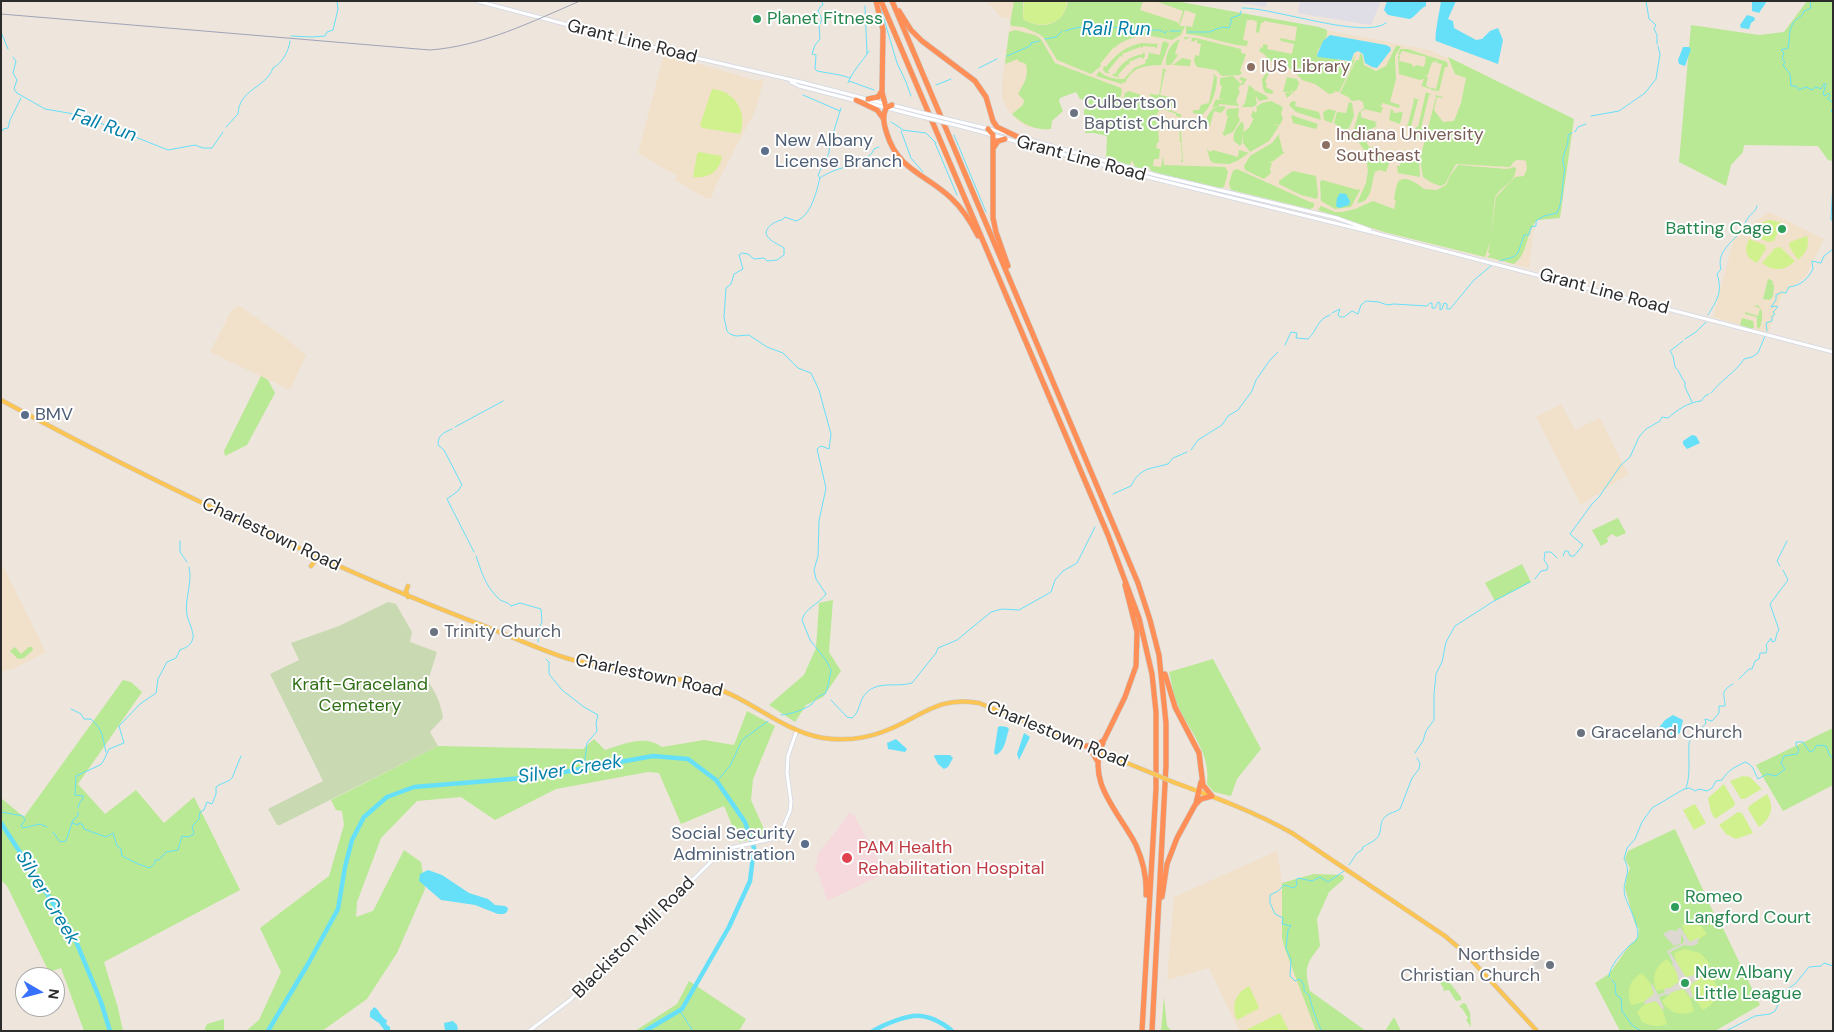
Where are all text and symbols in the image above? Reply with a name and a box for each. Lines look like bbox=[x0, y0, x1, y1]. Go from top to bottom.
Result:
place label: Planet Fitness bbox=[767, 8, 883, 30]
marker: Planet Fitness bbox=[751, 13, 763, 25]
street label: Grant Line Road bbox=[565, 15, 699, 69]
water label: Rail Run bbox=[1081, 19, 1151, 41]
place label: IUS Library bbox=[1261, 56, 1350, 78]
marker: IUS Library bbox=[1245, 61, 1257, 73]
place label: Culbertson Baptist Church bbox=[1084, 92, 1208, 134]
water label: Fall Run bbox=[69, 104, 139, 148]
marker: Culbertson Baptist Church bbox=[1068, 107, 1080, 119]
place label: Indiana University Southeast bbox=[1336, 124, 1484, 166]
place label: New Albany License Branch bbox=[775, 130, 902, 172]
street label: Grant Line Road bbox=[1014, 131, 1148, 187]
marker: Indiana University Southeast bbox=[1320, 139, 1332, 151]
marker: New Albany License Branch bbox=[759, 145, 771, 157]
place label: Batting Cage bbox=[1665, 218, 1772, 240]
marker: Batting Cage bbox=[1776, 223, 1788, 235]
street label: Grant Line Road bbox=[1537, 264, 1671, 320]
place label: BMV bbox=[35, 404, 73, 426]
marker: BMV bbox=[19, 409, 31, 421]
street label: Charlestown Road bbox=[198, 493, 344, 577]
place label: Trinity Church bbox=[444, 621, 561, 643]
marker: Trinity Church bbox=[428, 626, 440, 638]
street label: Charlestown Road bbox=[573, 650, 725, 702]
park label: Kraft-Graceland Cemetery bbox=[292, 674, 428, 716]
street label: Charlestown Road bbox=[983, 697, 1131, 773]
place label: Graceland Church bbox=[1591, 722, 1742, 744]
marker: Graceland Church bbox=[1575, 727, 1587, 739]
water label: Silver Creek bbox=[516, 751, 624, 789]
place label: Social Security Administration bbox=[671, 823, 795, 866]
place label: PAM Health Rehabilitation Hospital bbox=[858, 837, 1045, 880]
marker: Social Security Administration bbox=[799, 838, 811, 850]
water label: Silver Creek bbox=[10, 847, 84, 949]
marker: PAM Health Rehabilitation Hospital bbox=[840, 851, 854, 865]
street label: Blackiston Mill Road bbox=[568, 872, 700, 1004]
place label: Romeo Langford Court bbox=[1685, 886, 1811, 929]
marker: Romeo Langford Court bbox=[1669, 901, 1681, 913]
place label: Northside Christian Church bbox=[1400, 944, 1540, 986]
marker: Northside Christian Church bbox=[1544, 959, 1556, 971]
place label: New Albany Little League bbox=[1695, 962, 1802, 1004]
north arrow bbox=[15, 967, 65, 1017]
marker: New Albany Little League bbox=[1679, 977, 1691, 989]
text: N bbox=[44, 988, 63, 1000]

